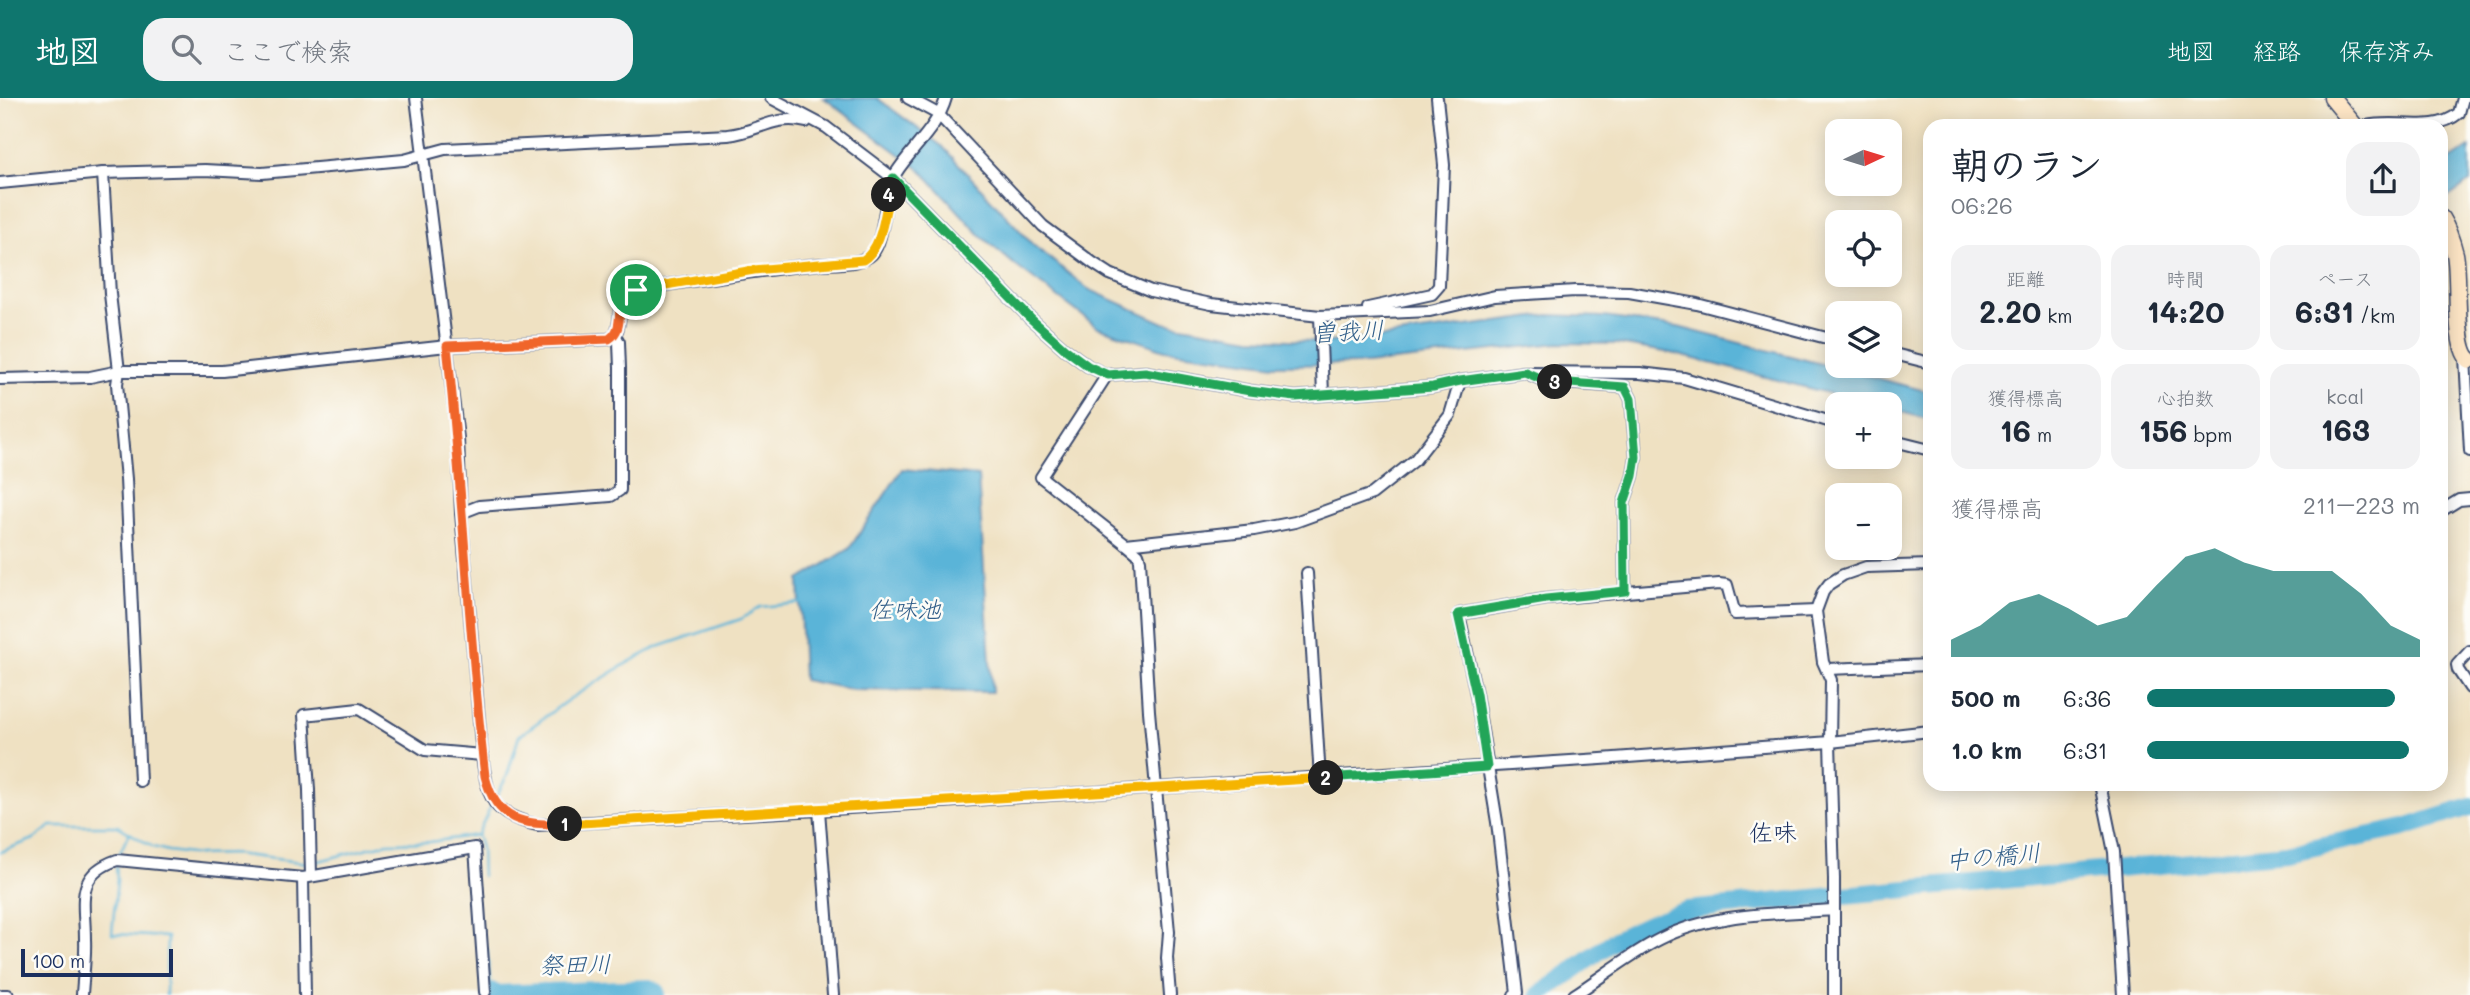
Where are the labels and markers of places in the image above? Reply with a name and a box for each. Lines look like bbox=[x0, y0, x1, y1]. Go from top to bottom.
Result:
pin: 4 bbox=[872, 178, 906, 212]
pin bbox=[606, 260, 666, 320]
pin: 3 bbox=[1538, 364, 1572, 400]
pin: 2 bbox=[1308, 760, 1344, 796]
pin: 1 bbox=[548, 806, 582, 842]

